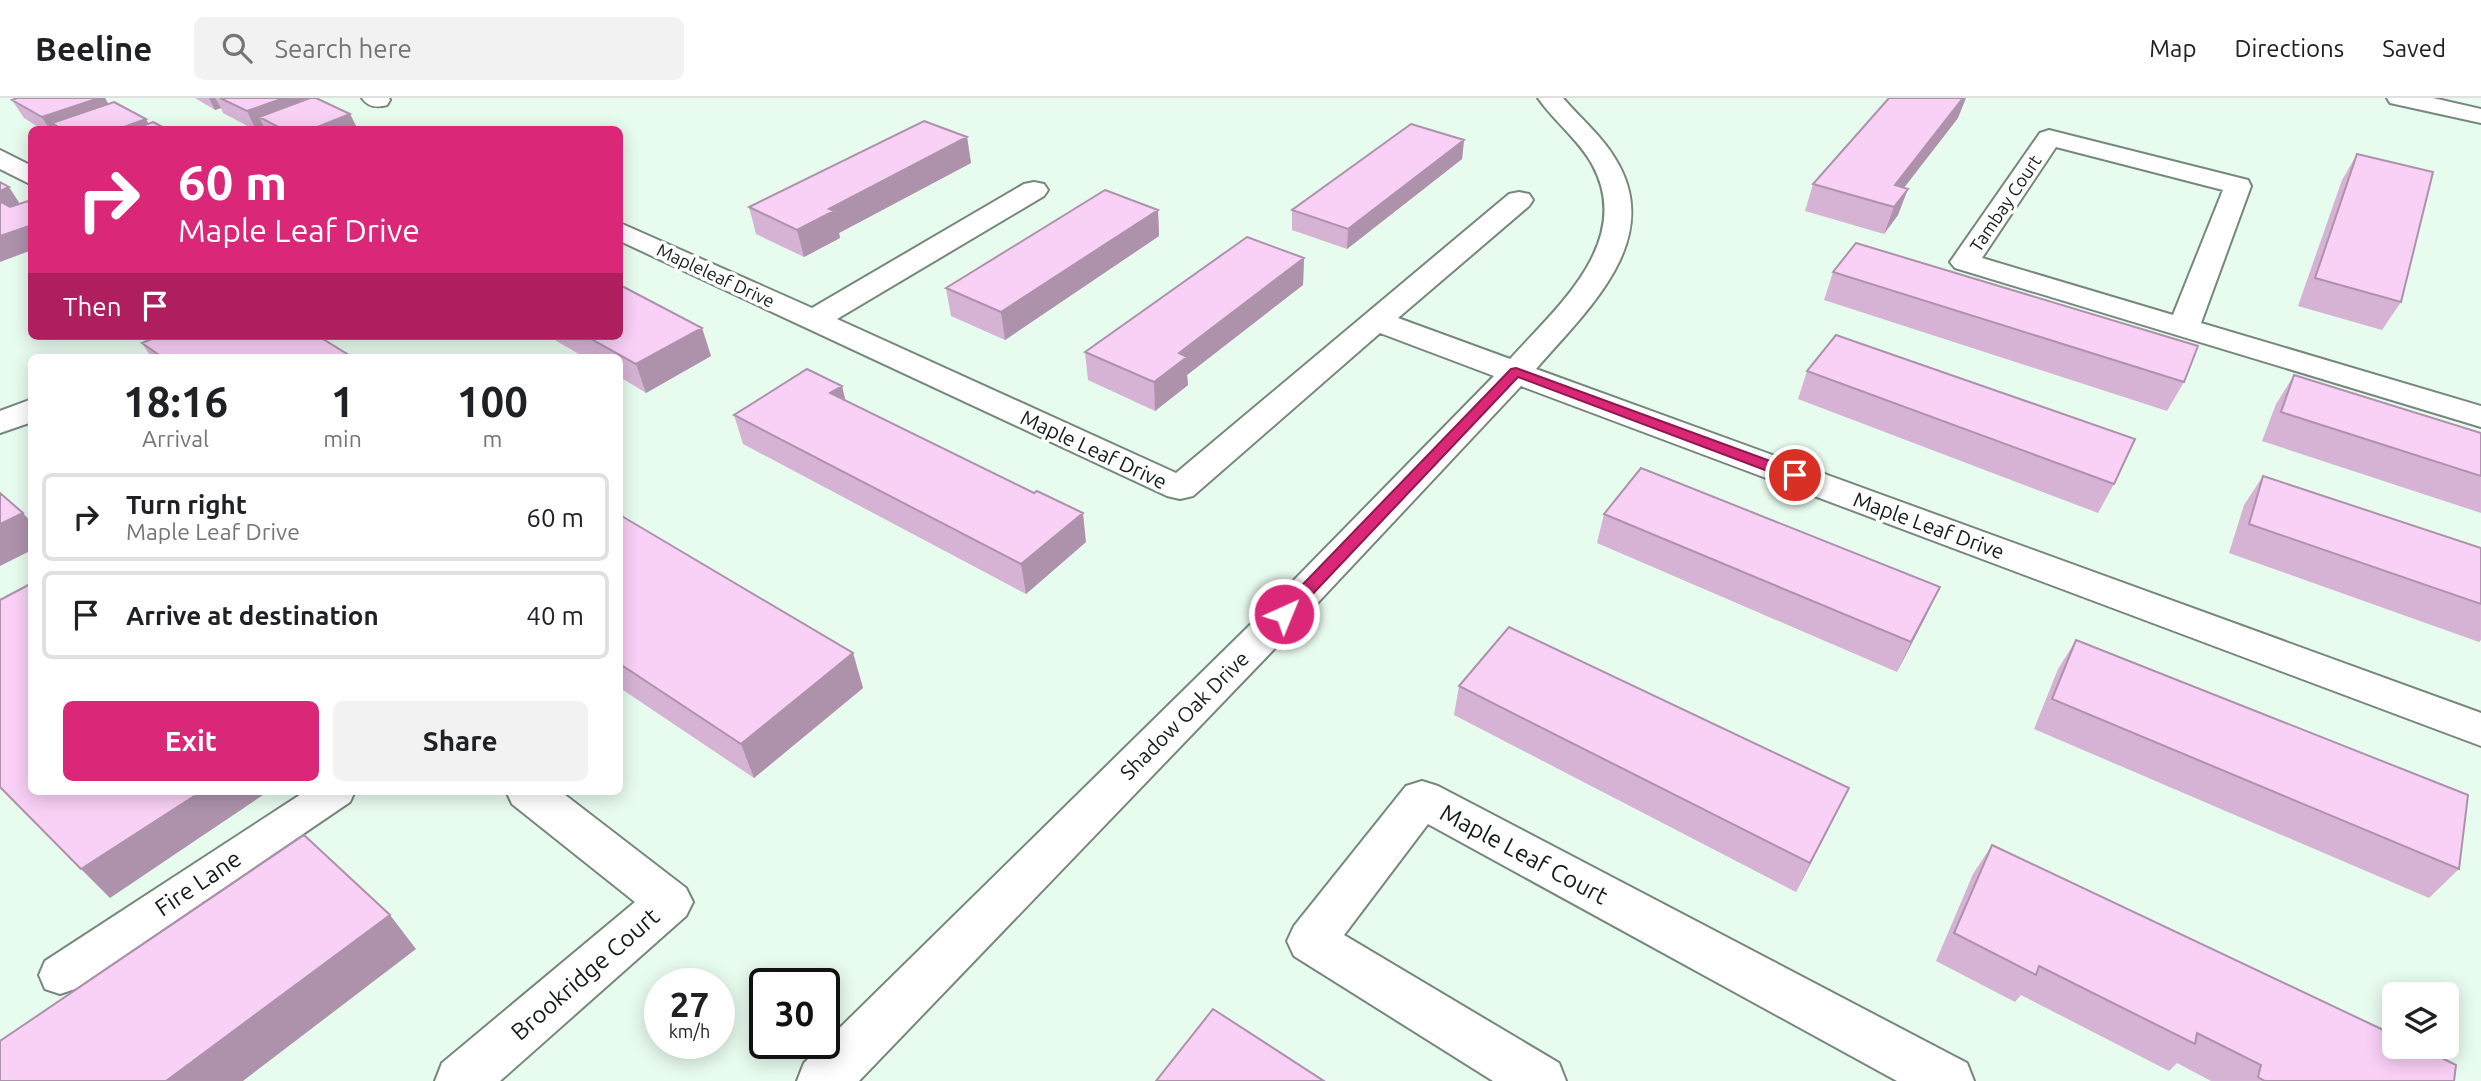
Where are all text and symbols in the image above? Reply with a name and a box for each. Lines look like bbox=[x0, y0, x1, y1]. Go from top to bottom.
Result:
search box bbox=[194, 17, 684, 80]
icon: search bbox=[218, 29, 256, 67]
text: Beeline bbox=[35, 30, 152, 67]
text: Search here bbox=[274, 34, 412, 63]
text: Map bbox=[2149, 35, 2196, 62]
text: Directions bbox=[2234, 35, 2344, 62]
text: Saved bbox=[2382, 35, 2446, 62]
street label: Tambay Court bbox=[1965, 151, 2045, 255]
icon: right bbox=[63, 154, 154, 245]
text: 60 m bbox=[178, 154, 287, 209]
text: Maple Leaf Drive bbox=[178, 212, 420, 248]
street label: Mapleleaf Drive bbox=[654, 239, 778, 311]
icon: arrive bbox=[136, 287, 174, 325]
text: Then bbox=[63, 292, 122, 321]
text: 18:16 bbox=[123, 378, 228, 425]
text: 1 bbox=[331, 378, 354, 425]
text: 100 bbox=[457, 378, 528, 425]
street label: Maple Leaf Drive bbox=[1017, 405, 1171, 493]
text: Arrival bbox=[142, 426, 209, 451]
text: min bbox=[323, 426, 362, 451]
text: m bbox=[482, 426, 502, 451]
pin bbox=[1765, 445, 1825, 505]
icon: arrive bbox=[1776, 456, 1814, 494]
street label: Maple Leaf Drive bbox=[1850, 487, 2008, 563]
text: Turn right bbox=[126, 490, 247, 519]
icon: right bbox=[67, 498, 105, 536]
text: 60 m bbox=[526, 503, 584, 532]
text: Maple Leaf Drive bbox=[126, 519, 300, 544]
position arrow bbox=[1247, 577, 1321, 651]
icon: arrive bbox=[67, 596, 105, 634]
text: Arrive at destination bbox=[126, 601, 379, 630]
text: 40 m bbox=[526, 601, 584, 630]
street label: Shadow Oak Drive bbox=[1115, 646, 1253, 784]
button: Exit bbox=[63, 701, 319, 781]
button: Share bbox=[333, 701, 588, 781]
street label: Maple Leaf Court bbox=[1436, 798, 1613, 910]
street label: Fire Lane bbox=[150, 844, 246, 922]
street label: Brookridge Court bbox=[506, 902, 665, 1046]
speed limit sign: 30 bbox=[749, 968, 840, 1059]
map controls bbox=[2382, 982, 2459, 1059]
button: layers bbox=[2382, 982, 2459, 1059]
text: 27 bbox=[670, 984, 709, 1024]
text: km/h bbox=[669, 1021, 710, 1041]

